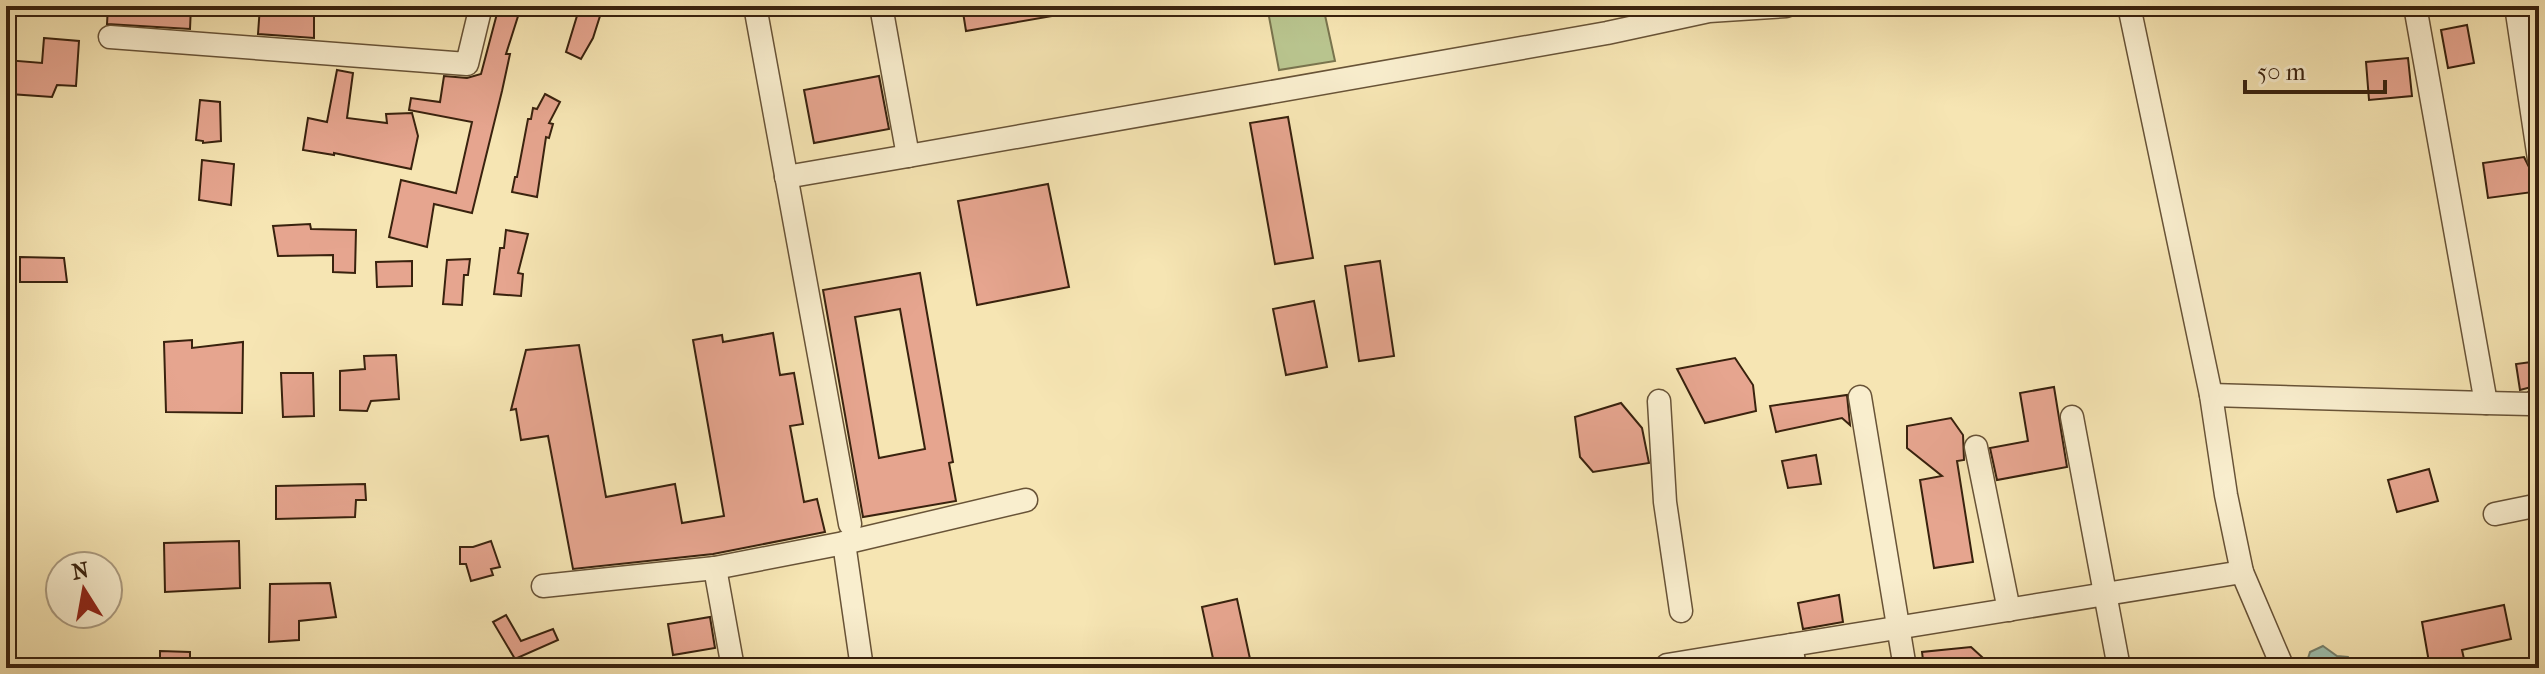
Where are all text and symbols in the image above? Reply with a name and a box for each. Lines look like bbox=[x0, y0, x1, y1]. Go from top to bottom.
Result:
scale bar bbox=[2245, 44, 2385, 94]
text: 50 m bbox=[2257, 58, 2306, 86]
north arrow bbox=[44, 550, 124, 630]
text: N bbox=[70, 557, 91, 586]

